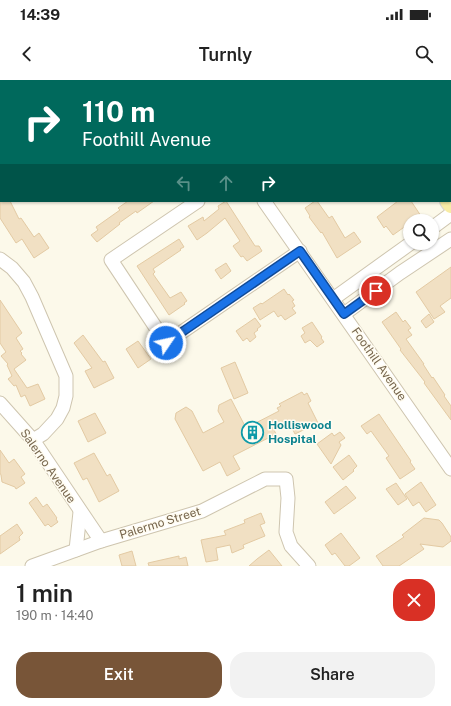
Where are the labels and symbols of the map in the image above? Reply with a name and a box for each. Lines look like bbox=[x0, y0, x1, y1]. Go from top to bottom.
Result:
pin bbox=[359, 274, 393, 308]
position arrow bbox=[145, 322, 187, 364]
street label: Foothill Avenue bbox=[349, 325, 410, 403]
place label: Holliswood Hospital bbox=[268, 418, 332, 446]
building icon: Holliswood Hospital bbox=[239, 419, 265, 445]
street label: Salerno Avenue bbox=[17, 426, 79, 506]
street label: Palermo Street bbox=[118, 504, 203, 542]

